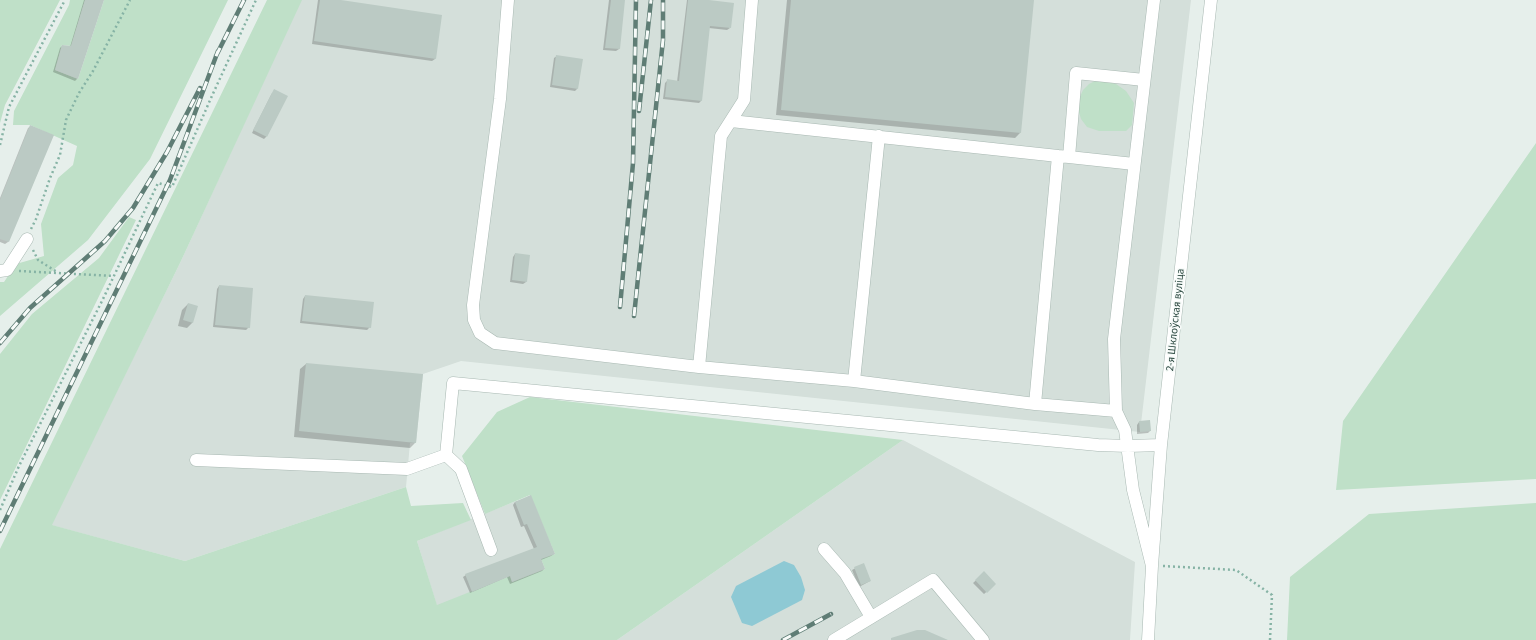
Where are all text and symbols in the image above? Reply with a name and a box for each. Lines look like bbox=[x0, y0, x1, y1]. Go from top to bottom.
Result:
street label: 2-я Шклоўская вуліца bbox=[1164, 268, 1188, 372]

